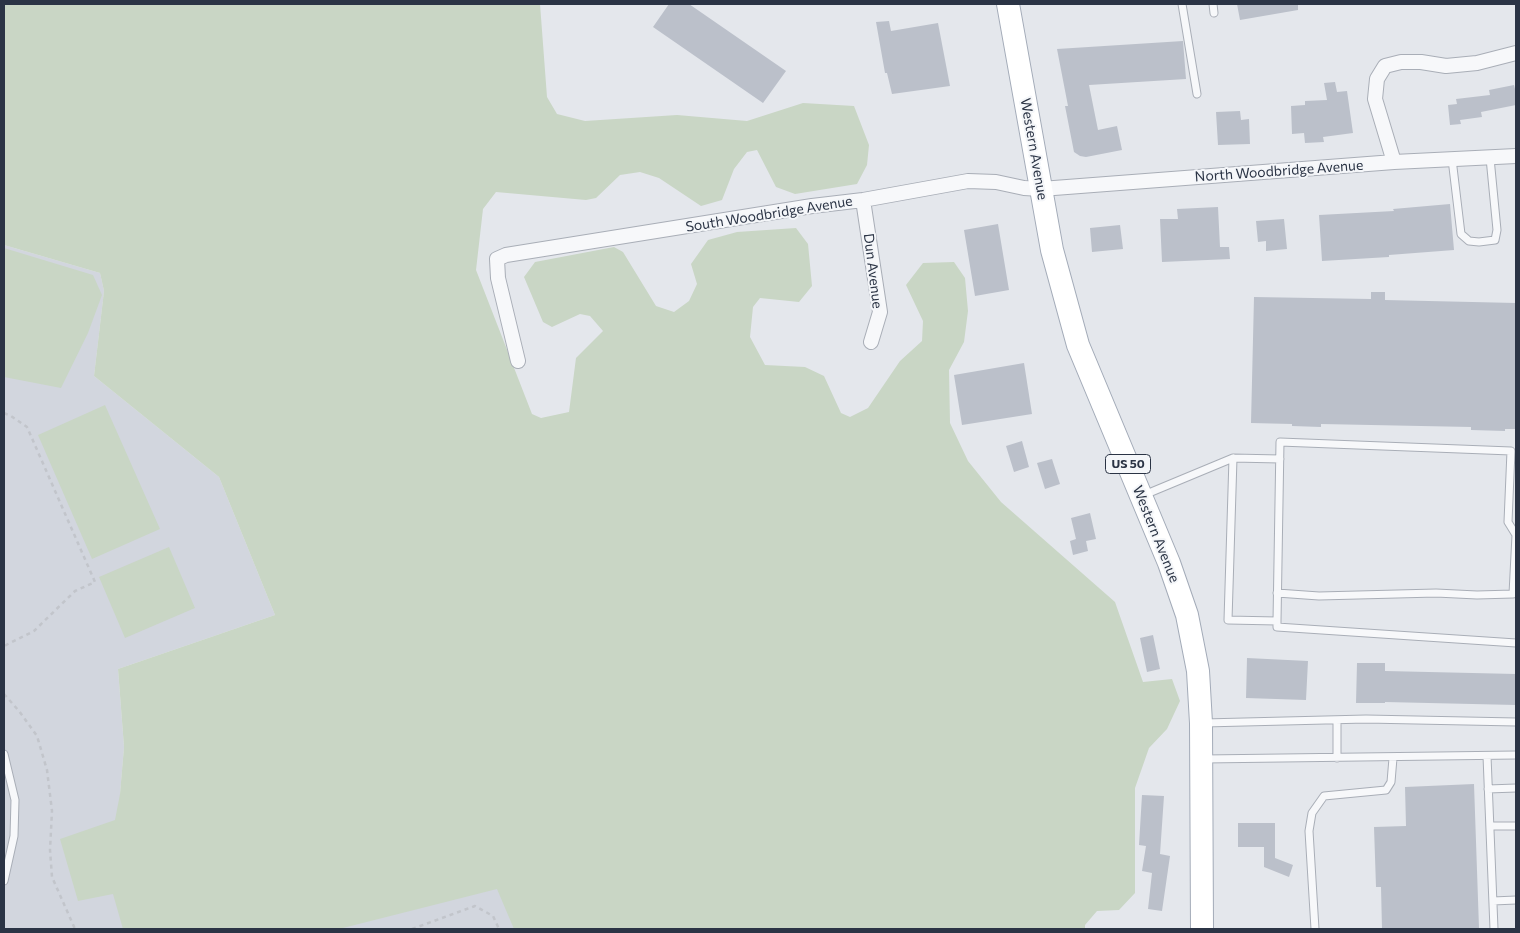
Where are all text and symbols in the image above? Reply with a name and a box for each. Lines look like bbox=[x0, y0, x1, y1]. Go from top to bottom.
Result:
street label: Western Avenue bbox=[1017, 97, 1051, 201]
street label: North Woodbridge Avenue bbox=[1194, 157, 1364, 185]
street label: South Woodbridge Avenue bbox=[684, 193, 854, 235]
street label: Dun Avenue bbox=[860, 233, 886, 309]
road number: US 50 bbox=[1106, 454, 1150, 474]
street label: Western Avenue bbox=[1129, 483, 1183, 585]

